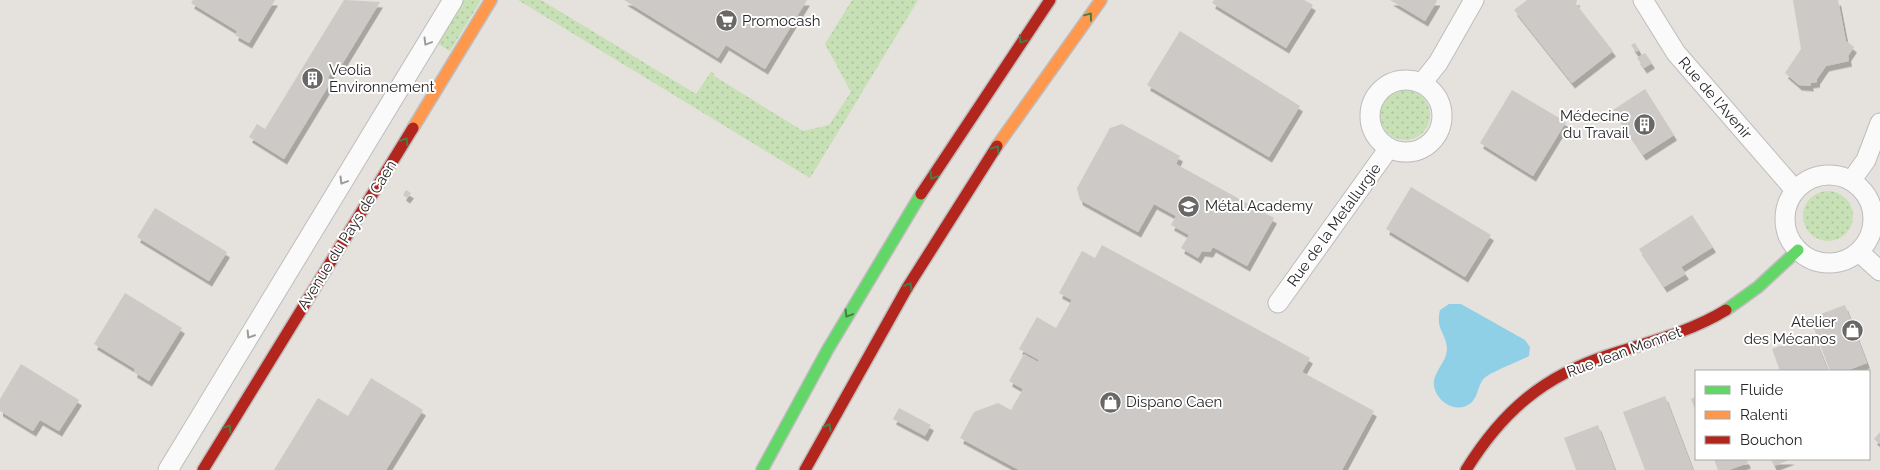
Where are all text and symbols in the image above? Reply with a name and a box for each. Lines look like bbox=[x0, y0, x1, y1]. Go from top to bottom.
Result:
supermarket icon: Promocash bbox=[714, 9, 738, 33]
place label: Promocash bbox=[742, 12, 820, 30]
one-way arrow bbox=[1083, 13, 1091, 22]
one-way arrow bbox=[1019, 34, 1028, 44]
one-way arrow bbox=[424, 36, 434, 45]
street label: Rue de l'Avenir bbox=[1675, 53, 1756, 143]
place label: Veolia Environnement bbox=[329, 61, 434, 96]
building icon: Veolia Environnement bbox=[301, 67, 325, 91]
place label: Médecine du Travail bbox=[1560, 107, 1630, 142]
building icon: Médecine du Travail bbox=[1633, 113, 1657, 137]
one-way arrow bbox=[398, 137, 408, 146]
one-way arrow bbox=[990, 145, 999, 155]
street label: Avenue du Pays de Caen bbox=[294, 157, 400, 313]
street label: Rue de la Metallurgie bbox=[1283, 160, 1385, 290]
one-way arrow bbox=[929, 170, 939, 179]
one-way arrow bbox=[340, 175, 350, 184]
school or university icon: Métal Academy bbox=[1177, 194, 1201, 218]
place label: Métal Academy bbox=[1205, 197, 1313, 215]
one-way arrow bbox=[903, 283, 913, 292]
one-way arrow bbox=[844, 309, 854, 318]
place label: Atelier des Mécanos bbox=[1744, 313, 1837, 348]
shop icon: Atelier des Mécanos bbox=[1840, 319, 1864, 343]
street label: Rue Jean Monnet bbox=[1564, 323, 1684, 381]
one-way arrow bbox=[247, 329, 257, 338]
legend bbox=[1695, 370, 1870, 460]
text: Fluide bbox=[1740, 381, 1783, 399]
shop icon: Dispano Caen bbox=[1098, 390, 1122, 414]
place label: Dispano Caen bbox=[1126, 393, 1222, 411]
text: Ralenti bbox=[1740, 406, 1788, 424]
one-way arrow bbox=[822, 423, 832, 432]
one-way arrow bbox=[222, 425, 232, 434]
text: Bouchon bbox=[1740, 431, 1802, 449]

